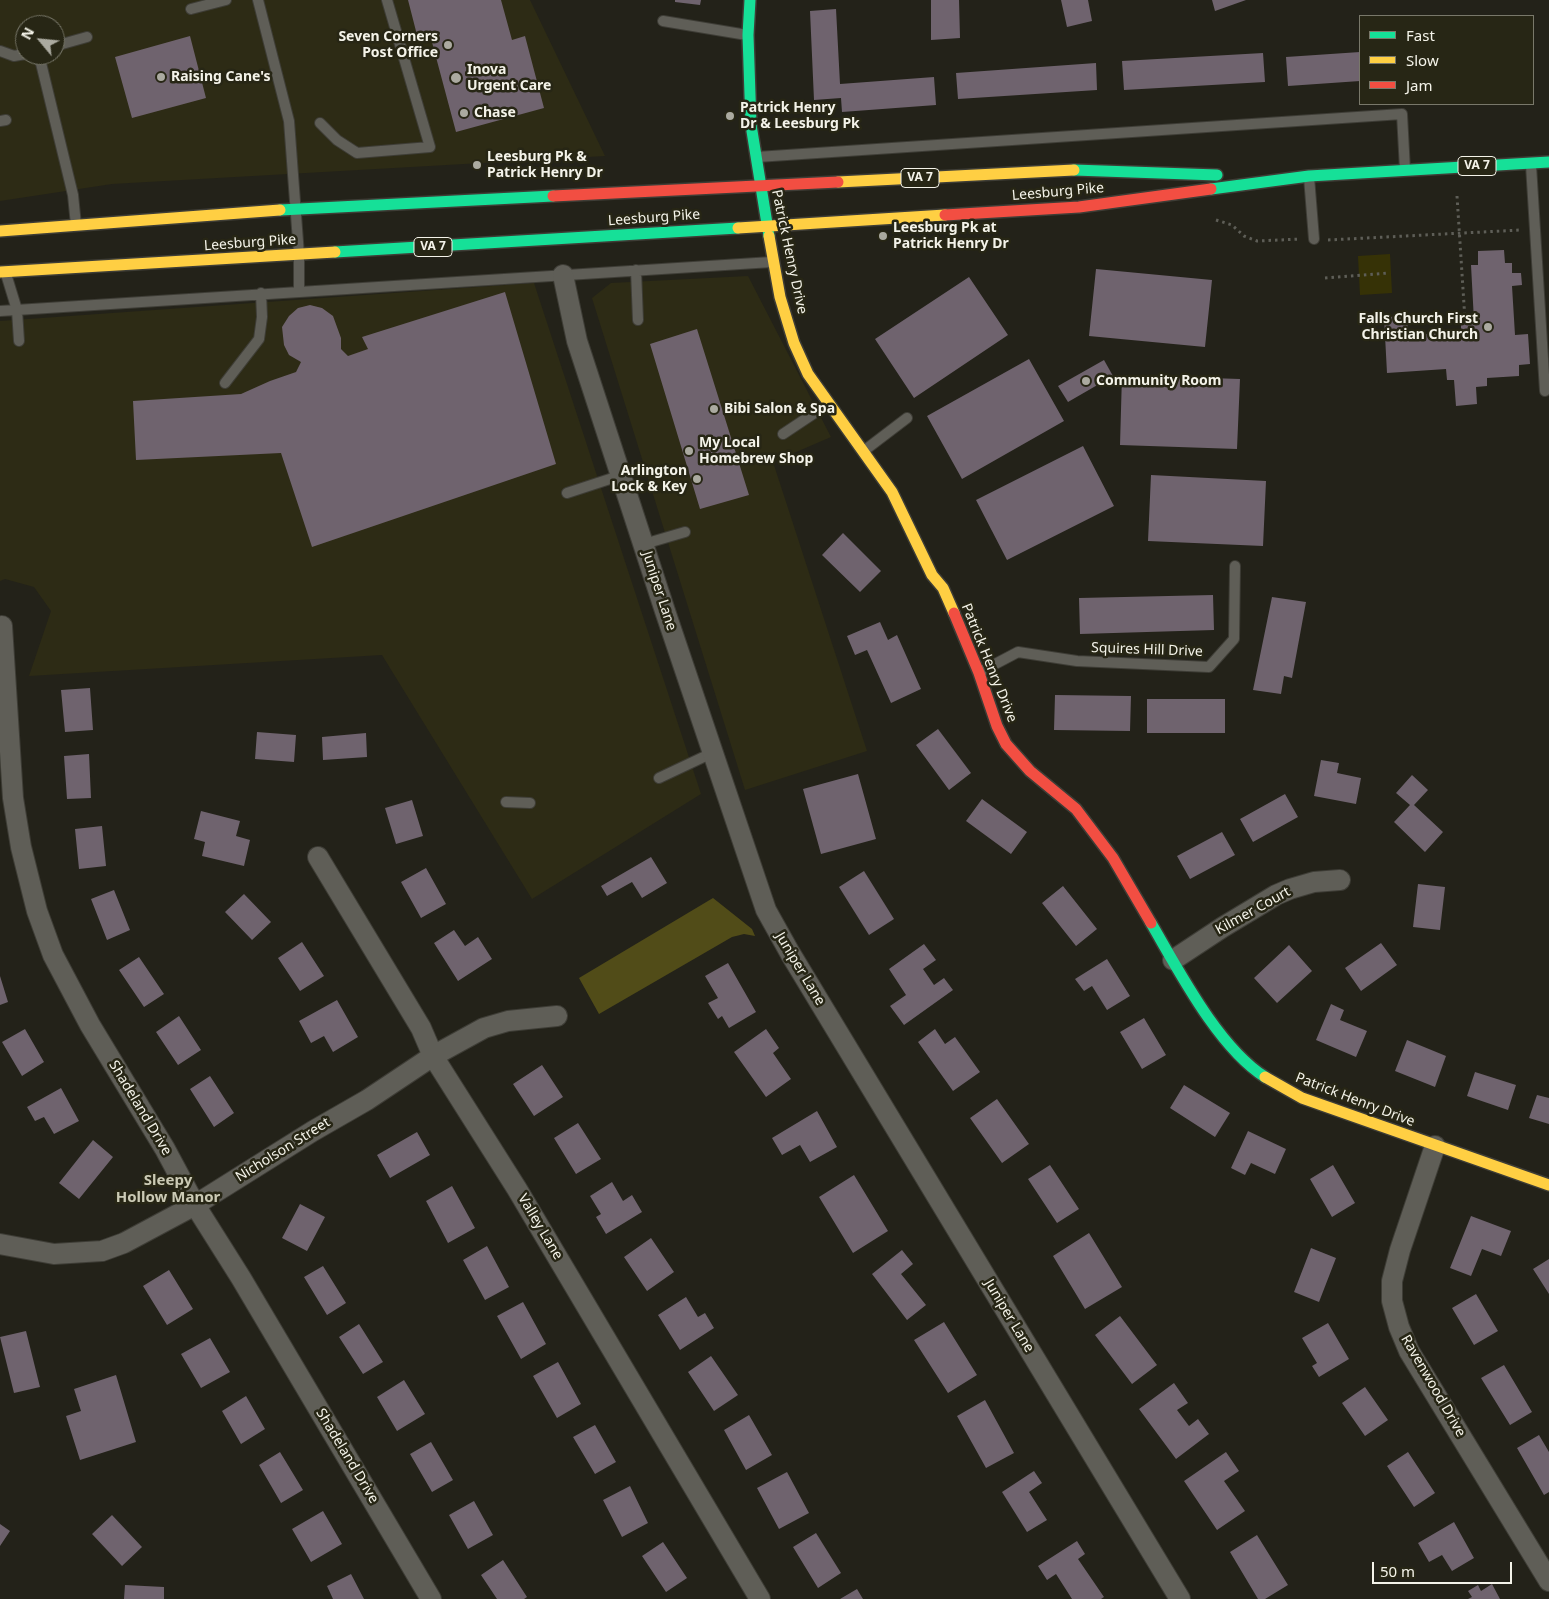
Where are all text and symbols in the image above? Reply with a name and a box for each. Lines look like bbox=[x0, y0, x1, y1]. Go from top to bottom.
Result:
north arrow bbox=[15, 15, 65, 65]
legend bbox=[1359, 15, 1534, 105]
text: N bbox=[16, 24, 38, 43]
text: Fast bbox=[1406, 25, 1435, 45]
place label: Seven Corners Post Office bbox=[338, 29, 438, 62]
marker: Seven Corners Post Office bbox=[442, 39, 454, 51]
text: Slow bbox=[1406, 50, 1439, 70]
place label: Inova Urgent Care bbox=[467, 62, 551, 94]
place label: Raising Cane's bbox=[171, 69, 271, 85]
marker: Raising Cane's bbox=[155, 71, 167, 83]
marker: Inova Urgent Care bbox=[449, 71, 463, 85]
text: Jam bbox=[1406, 75, 1433, 95]
place label: Patrick Henry Dr & Leesburg Pk bbox=[740, 100, 860, 132]
place label: Chase bbox=[474, 105, 516, 121]
marker: Chase bbox=[458, 107, 470, 119]
marker: Patrick Henry Dr & Leesburg Pk bbox=[724, 110, 736, 122]
place label: Leesburg Pk & Patrick Henry Dr bbox=[487, 149, 603, 182]
road number: VA 7 bbox=[1458, 157, 1496, 176]
marker: Leesburg Pk & Patrick Henry Dr bbox=[471, 159, 483, 171]
road number: VA 7 bbox=[901, 168, 939, 188]
street label: Leesburg Pike bbox=[1011, 180, 1105, 204]
street label: Patrick Henry Drive bbox=[768, 188, 810, 316]
street label: Leesburg Pike bbox=[607, 206, 701, 230]
place label: Leesburg Pk at Patrick Henry Dr bbox=[893, 220, 1009, 252]
marker: Leesburg Pk at Patrick Henry Dr bbox=[877, 230, 889, 242]
street label: Leesburg Pike bbox=[203, 231, 297, 255]
road number: VA 7 bbox=[414, 238, 452, 256]
place label: Falls Church First Christian Church bbox=[1359, 311, 1478, 344]
marker: Falls Church First Christian Church bbox=[1482, 321, 1494, 333]
place label: Community Room bbox=[1096, 373, 1221, 389]
marker: Community Room bbox=[1080, 375, 1092, 387]
place label: Bibi Salon & Spa bbox=[724, 401, 835, 417]
marker: Bibi Salon & Spa bbox=[708, 403, 720, 415]
place label: My Local Homebrew Shop bbox=[699, 435, 813, 468]
marker: My Local Homebrew Shop bbox=[683, 445, 695, 457]
place label: Arlington Lock & Key bbox=[611, 463, 687, 496]
marker: Arlington Lock & Key bbox=[691, 473, 703, 485]
street label: Juniper Lane bbox=[638, 549, 680, 633]
street label: Patrick Henry Drive bbox=[957, 601, 1021, 725]
street label: Squires Hill Drive bbox=[1091, 640, 1203, 660]
street label: Kilmer Court bbox=[1213, 884, 1293, 938]
street label: Juniper Lane bbox=[772, 929, 828, 1009]
street label: Shadeland Drive bbox=[105, 1058, 175, 1158]
street label: Patrick Henry Drive bbox=[1293, 1069, 1417, 1131]
street label: Nicholson Street bbox=[233, 1114, 333, 1186]
district label: Sleepy Hollow Manor bbox=[116, 1172, 220, 1207]
street label: Valley Lane bbox=[514, 1191, 566, 1263]
street label: Juniper Lane bbox=[981, 1276, 1037, 1356]
street label: Ravenwood Drive bbox=[1397, 1332, 1469, 1440]
street label: Shadeland Drive bbox=[312, 1406, 382, 1506]
scale bar bbox=[1374, 1552, 1514, 1584]
text: 50 m bbox=[1380, 1561, 1415, 1581]

